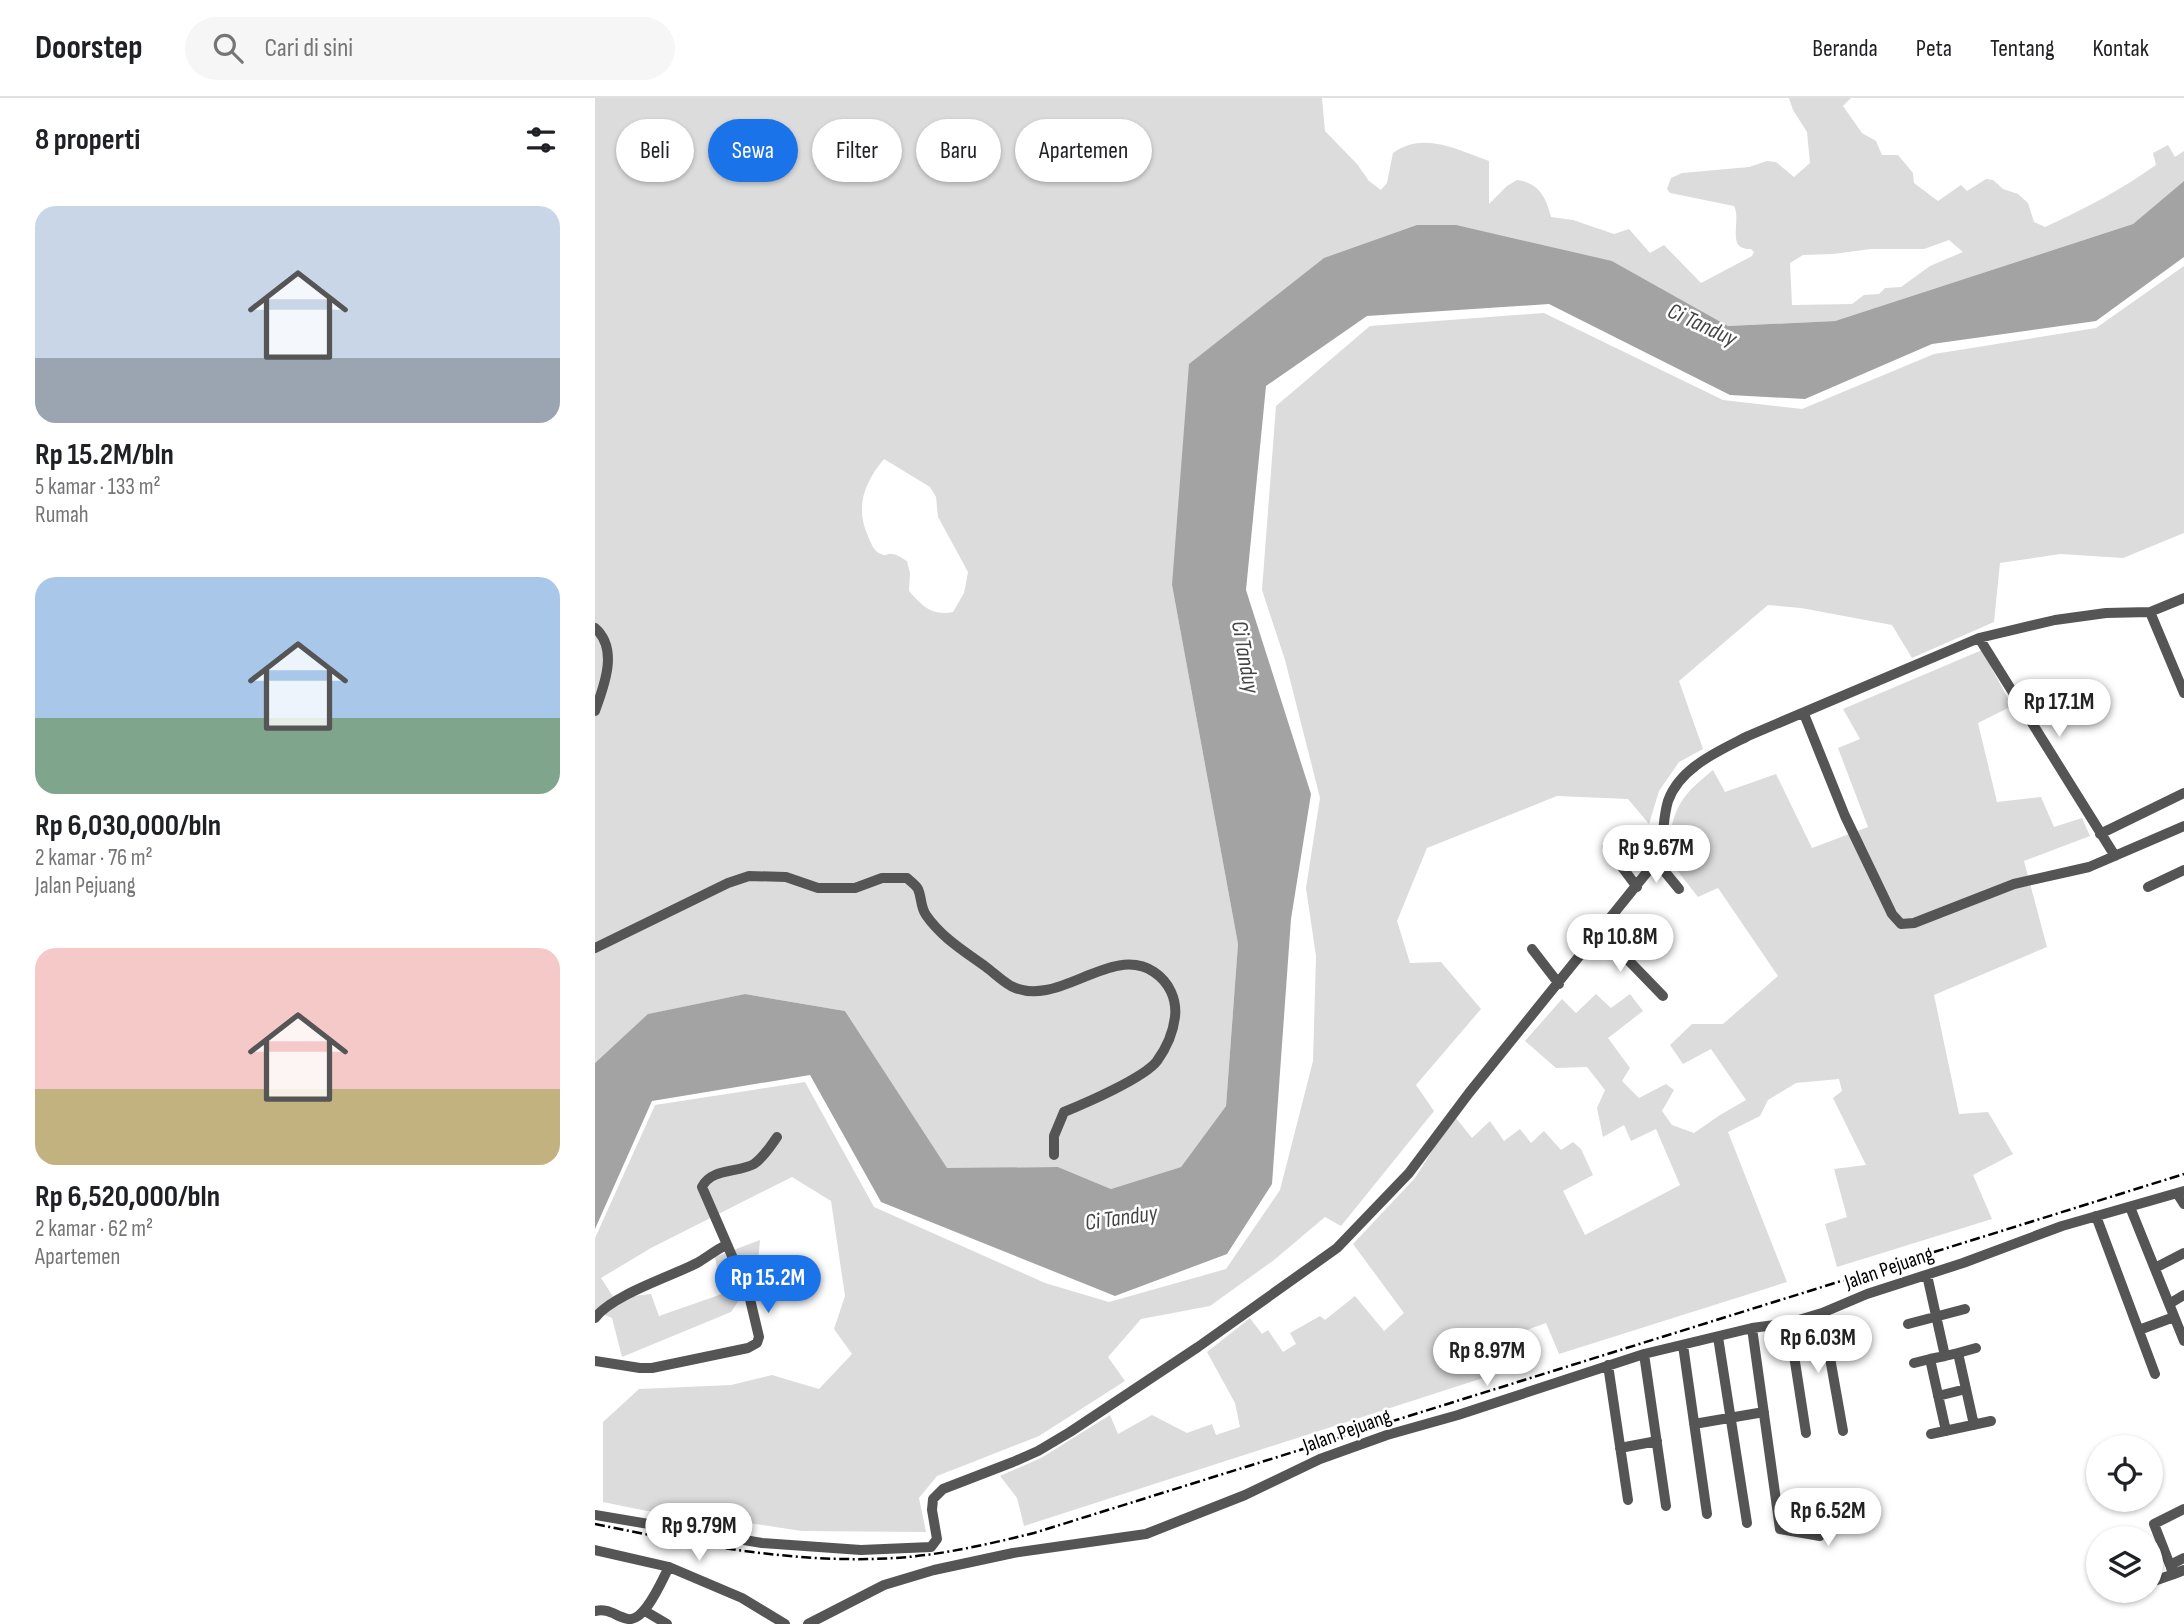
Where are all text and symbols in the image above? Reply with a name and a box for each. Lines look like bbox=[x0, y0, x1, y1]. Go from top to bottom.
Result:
search box bbox=[185, 17, 675, 80]
text: Doorstep bbox=[35, 28, 143, 68]
icon: search bbox=[209, 29, 247, 67]
text: Cari di sini bbox=[265, 33, 353, 64]
text: Beranda bbox=[1812, 34, 1878, 63]
text: Peta bbox=[1916, 34, 1952, 63]
text: Tentang bbox=[1990, 34, 2055, 63]
text: Kontak bbox=[2093, 34, 2149, 63]
chip: Beli bbox=[616, 119, 694, 182]
chip: Sewa bbox=[708, 119, 798, 182]
chip: Filter bbox=[812, 119, 902, 182]
chip: Baru bbox=[916, 119, 1001, 182]
chip: Apartemen bbox=[1015, 119, 1152, 182]
icon: filters bbox=[522, 121, 560, 159]
text: 8 properti bbox=[35, 122, 140, 158]
icon: home bbox=[235, 252, 361, 378]
water label: Ci Tanduy bbox=[1663, 297, 1742, 354]
text: Rp 15.2M/bln bbox=[35, 437, 174, 473]
text: 5 kamar · 133 m² bbox=[35, 473, 161, 501]
text: Rumah bbox=[35, 501, 89, 529]
water label: Ci Tanduy bbox=[1225, 619, 1265, 697]
icon: home bbox=[235, 623, 361, 749]
pin: Rp 17.1M bbox=[1987, 680, 2131, 739]
text: Rp 17.1M bbox=[2024, 688, 2094, 716]
text: Rp 6,030,000/bln bbox=[35, 808, 221, 844]
pin: Rp 9.67M bbox=[1584, 826, 1728, 885]
text: Rp 9.67M bbox=[1618, 834, 1694, 862]
text: 2 kamar · 76 m² bbox=[35, 844, 153, 872]
text: Jalan Pejuang bbox=[35, 872, 136, 900]
pin: Rp 10.8M bbox=[1548, 914, 1692, 974]
text: Rp 10.8M bbox=[1583, 923, 1657, 951]
icon: home bbox=[235, 994, 361, 1120]
text: Rp 6,520,000/bln bbox=[35, 1179, 220, 1215]
water label: Ci Tanduy bbox=[1083, 1199, 1160, 1237]
text: 2 kamar · 62 m² bbox=[35, 1215, 153, 1243]
street label: Jalan Pejuang bbox=[1840, 1241, 1937, 1295]
text: Apartemen bbox=[35, 1243, 120, 1271]
pin: Rp 15.2M bbox=[696, 1256, 840, 1315]
text: Rp 15.2M bbox=[731, 1264, 805, 1292]
pin: Rp 6.03M bbox=[1746, 1316, 1890, 1375]
text: Rp 6.03M bbox=[1780, 1324, 1856, 1352]
pin: Rp 8.97M bbox=[1415, 1328, 1559, 1388]
text: Rp 8.97M bbox=[1449, 1337, 1525, 1365]
street label: Jalan Pejuang bbox=[1299, 1404, 1395, 1459]
map controls bbox=[2086, 1435, 2163, 1603]
button: locate bbox=[2086, 1435, 2163, 1512]
pin: Rp 6.52M bbox=[1756, 1488, 1900, 1548]
text: Rp 6.52M bbox=[1790, 1497, 1866, 1525]
pin: Rp 9.79M bbox=[627, 1504, 771, 1563]
text: Rp 9.79M bbox=[661, 1512, 737, 1540]
button: layers bbox=[2086, 1526, 2163, 1603]

